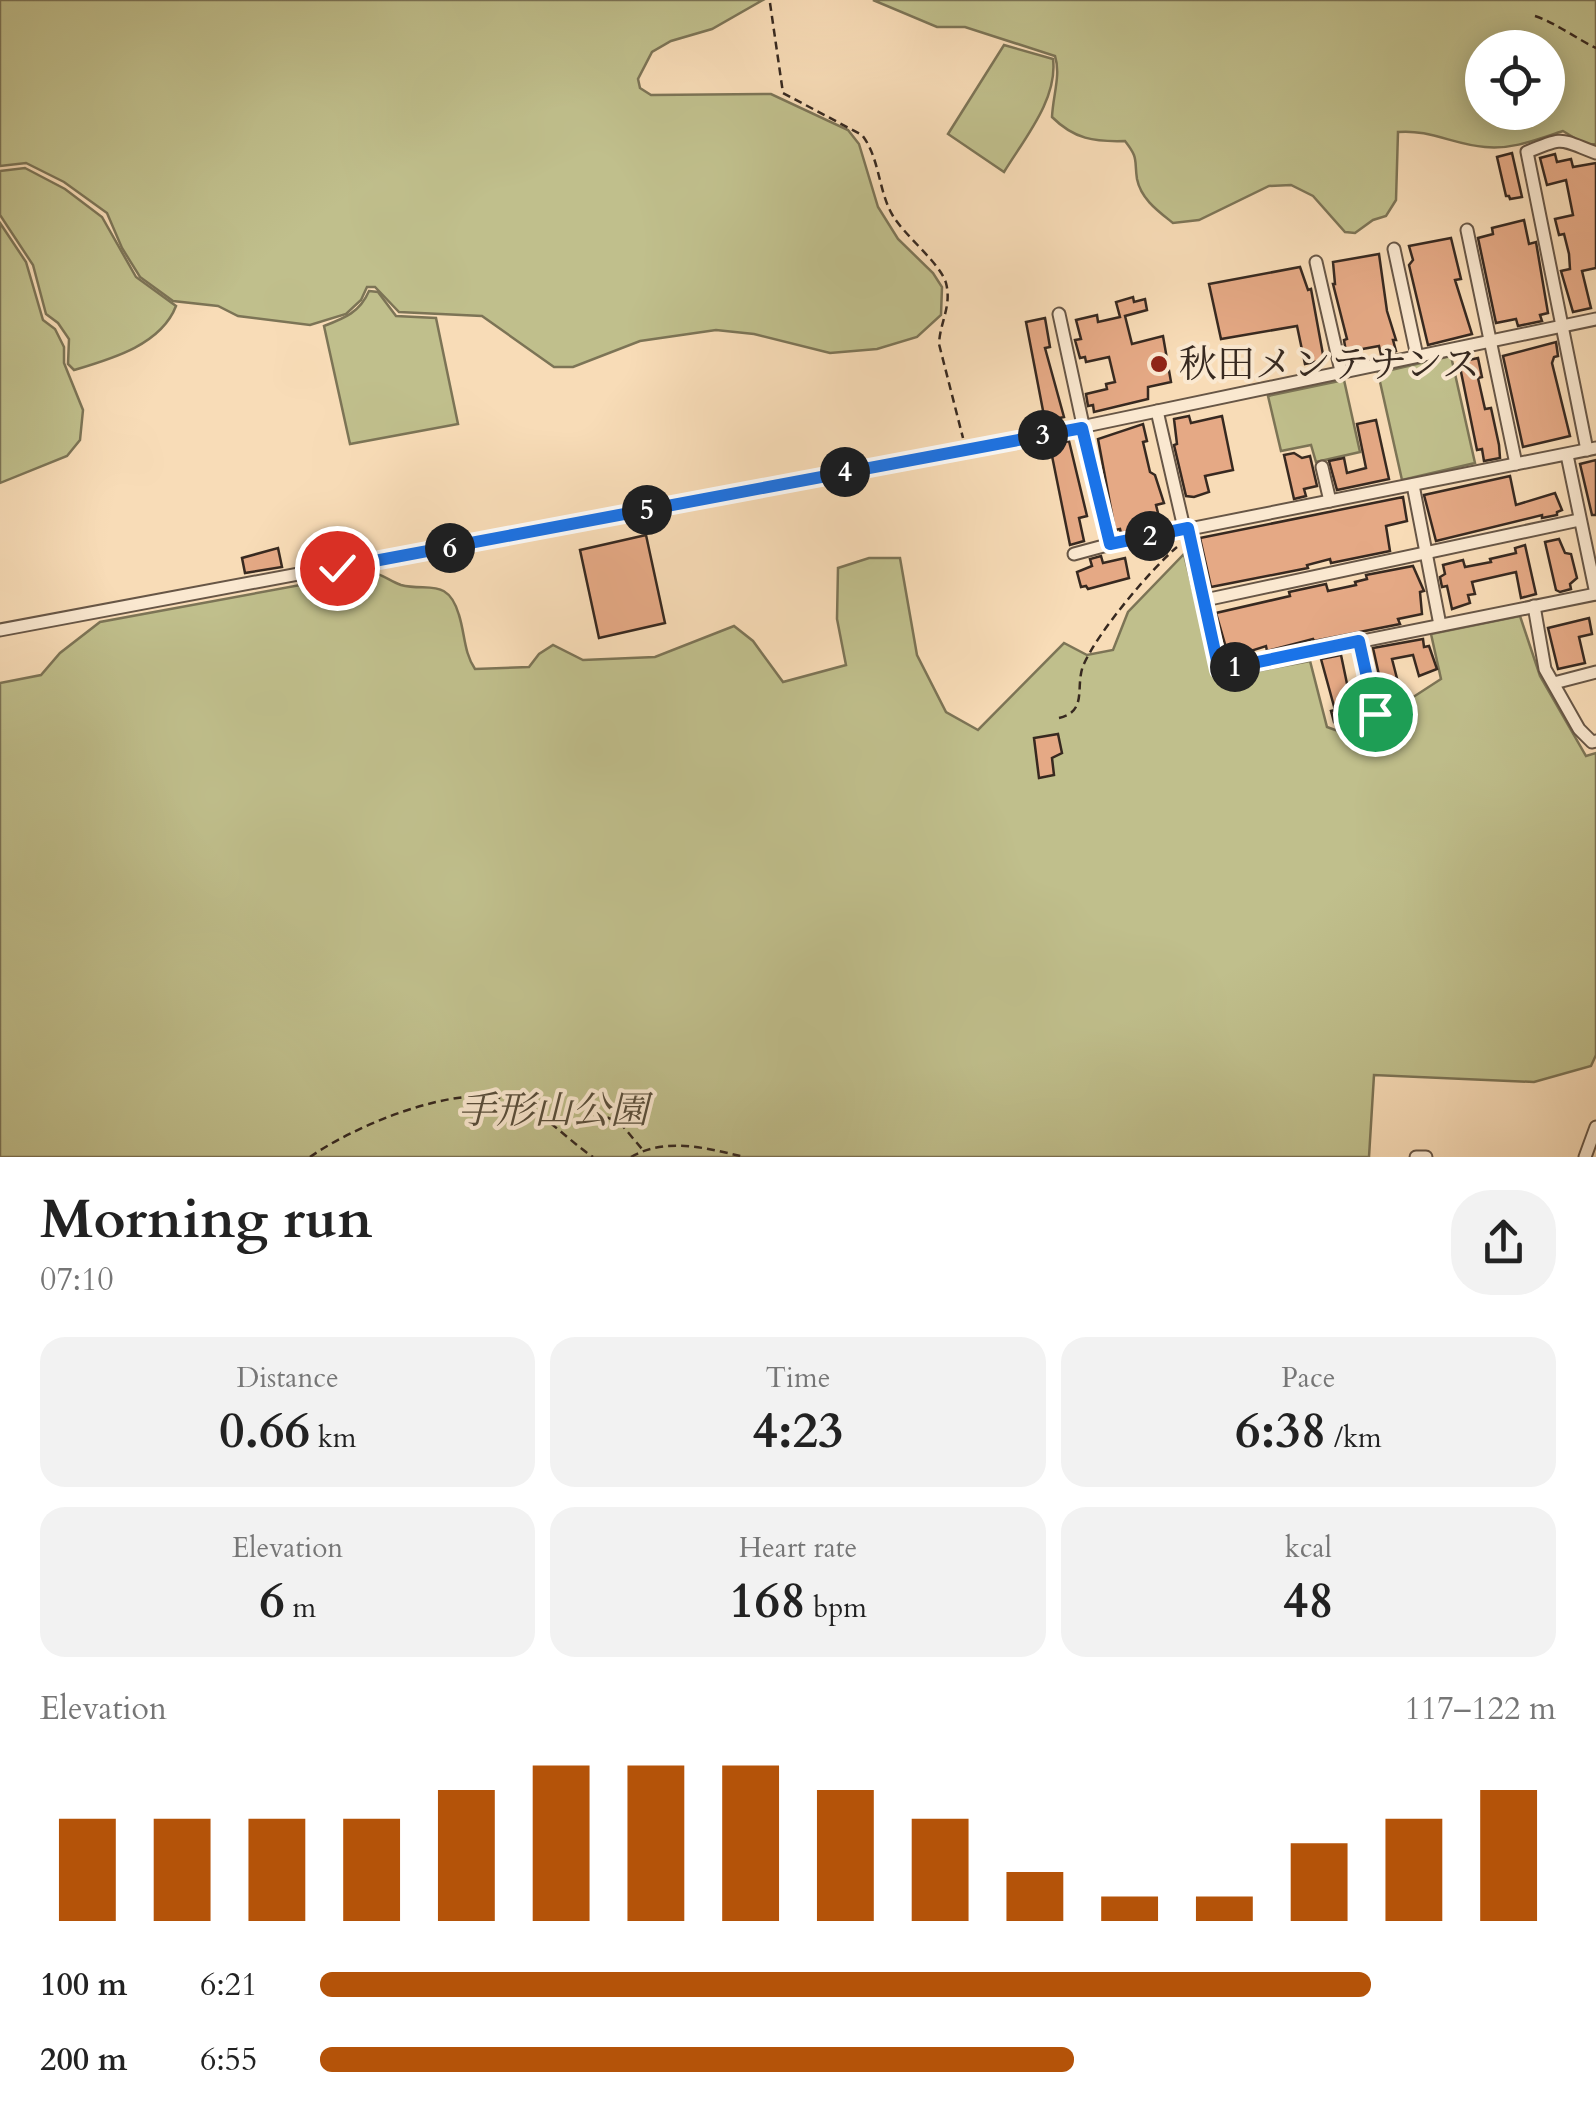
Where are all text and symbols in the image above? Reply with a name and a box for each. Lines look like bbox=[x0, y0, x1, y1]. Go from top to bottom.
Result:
map controls bbox=[1465, 30, 1565, 130]
button: locate bbox=[1465, 30, 1565, 130]
place label: 秋田メンテナンス bbox=[1179, 339, 1480, 391]
marker: 秋田メンテナンス bbox=[1148, 353, 1170, 375]
pin: 3 bbox=[1018, 410, 1068, 460]
text: 3 bbox=[1036, 416, 1050, 454]
pin: 4 bbox=[820, 447, 870, 497]
text: 4 bbox=[838, 453, 852, 491]
pin: 5 bbox=[622, 485, 672, 535]
text: 5 bbox=[640, 491, 654, 529]
pin: 2 bbox=[1125, 511, 1175, 561]
text: 2 bbox=[1143, 517, 1157, 555]
pin: 6 bbox=[425, 523, 475, 573]
pin bbox=[295, 526, 380, 611]
text: 6 bbox=[443, 529, 457, 567]
icon: check bbox=[310, 541, 365, 596]
pin: 1 bbox=[1210, 642, 1260, 692]
text: 1 bbox=[1228, 648, 1242, 686]
pin bbox=[1333, 672, 1418, 757]
icon: arrive bbox=[1348, 687, 1403, 742]
park label: 手形山公園 bbox=[458, 1085, 654, 1137]
text: Morning run bbox=[40, 1183, 373, 1257]
button: share bbox=[1451, 1190, 1556, 1295]
text: 07:10 bbox=[40, 1258, 114, 1302]
text: Distance bbox=[236, 1359, 339, 1397]
text: Time bbox=[766, 1359, 830, 1397]
text: Pace bbox=[1281, 1359, 1335, 1397]
text: 0.66 bbox=[219, 1397, 310, 1465]
text: 4:23 bbox=[752, 1397, 844, 1465]
text: 6:38 bbox=[1235, 1397, 1326, 1465]
text: km bbox=[310, 1419, 356, 1457]
text: /km bbox=[1326, 1419, 1382, 1457]
text: Elevation bbox=[232, 1529, 343, 1567]
text: Heart rate bbox=[739, 1529, 857, 1567]
text: kcal bbox=[1285, 1529, 1332, 1567]
text: 6 bbox=[259, 1567, 285, 1635]
text: 168 bbox=[729, 1567, 806, 1635]
text: 48 bbox=[1283, 1567, 1334, 1635]
text: m bbox=[285, 1589, 316, 1627]
text: bpm bbox=[806, 1589, 867, 1627]
text: Elevation bbox=[40, 1687, 167, 1731]
text: 117–122 m bbox=[1404, 1687, 1556, 1731]
text: 100 m bbox=[40, 1963, 127, 2007]
text: 6:21 bbox=[200, 1963, 257, 2007]
text: 200 m bbox=[40, 2038, 127, 2082]
text: 6:55 bbox=[200, 2038, 257, 2082]

